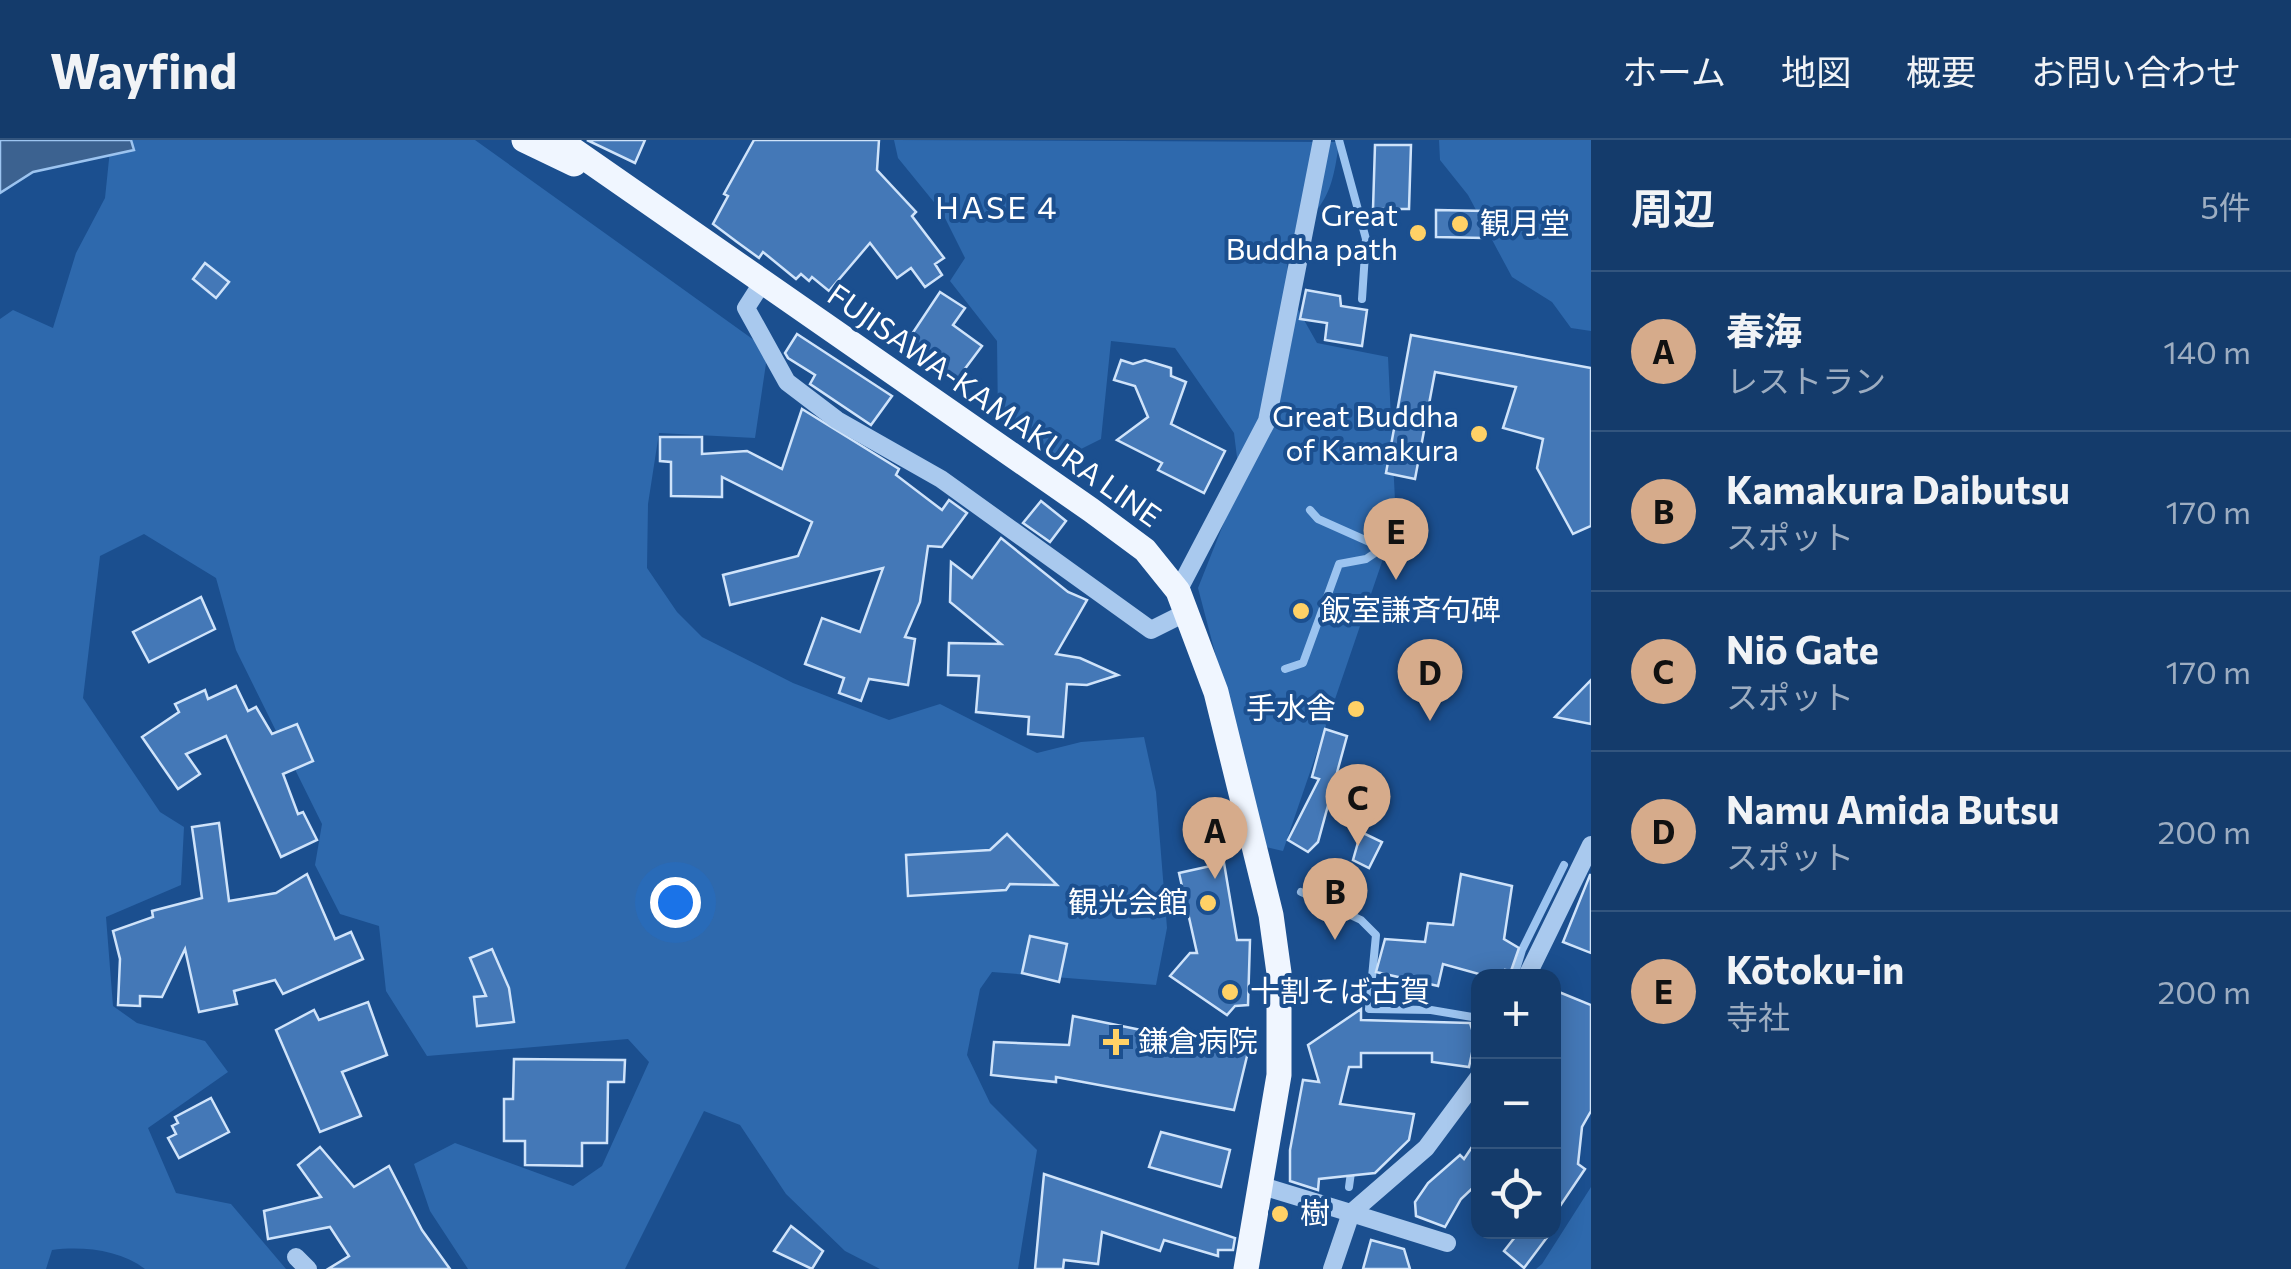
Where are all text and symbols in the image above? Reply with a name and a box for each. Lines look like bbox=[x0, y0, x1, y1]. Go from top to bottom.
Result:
text: Wayfind bbox=[50, 40, 237, 99]
text: ホーム bbox=[1622, 49, 1726, 92]
text: 地図 bbox=[1781, 49, 1851, 92]
text: 概要 bbox=[1906, 49, 1976, 92]
text: お問い合わせ bbox=[2031, 49, 2241, 92]
text: 周辺 bbox=[1631, 181, 1715, 233]
district label: HASE 4 bbox=[935, 186, 1059, 226]
text: 5件 bbox=[2201, 186, 2251, 226]
place label: Great Buddha path bbox=[1226, 195, 1398, 266]
place label: 観月堂 bbox=[1480, 203, 1570, 240]
marker: 観月堂 bbox=[1449, 213, 1471, 235]
marker: Great Buddha path bbox=[1407, 222, 1429, 244]
street label: FUJISAWA-KAMAKURA LINE bbox=[822, 275, 1169, 533]
text: 春海 bbox=[1726, 306, 1802, 353]
text: A bbox=[1652, 331, 1675, 371]
text: 140 m bbox=[2163, 331, 2251, 371]
text: レストラン bbox=[1726, 360, 1886, 400]
place label: Great Buddha of Kamakura bbox=[1272, 396, 1459, 467]
marker: Great Buddha of Kamakura bbox=[1468, 423, 1490, 445]
text: Kamakura Daibutsu bbox=[1726, 465, 2070, 512]
text: B bbox=[1653, 491, 1674, 531]
text: 170 m bbox=[2166, 491, 2251, 531]
pin: E bbox=[1364, 498, 1428, 580]
text: スポット bbox=[1726, 516, 1854, 556]
place label: 飯室謙斉句碑 bbox=[1321, 590, 1501, 627]
marker: 飯室謙斉句碑 bbox=[1290, 600, 1312, 622]
text: Niō Gate bbox=[1726, 625, 1879, 672]
pin: D bbox=[1398, 638, 1462, 721]
text: C bbox=[1653, 651, 1674, 691]
text: 170 m bbox=[2166, 651, 2251, 691]
text: スポット bbox=[1726, 676, 1854, 716]
place label: 手水舎 bbox=[1246, 688, 1336, 725]
marker: 手水舎 bbox=[1345, 698, 1367, 720]
pin: C bbox=[1326, 764, 1390, 846]
text: Namu Amida Butsu bbox=[1726, 785, 2059, 832]
pin: A bbox=[1182, 796, 1248, 879]
text: D bbox=[1652, 811, 1675, 851]
text: 200 m bbox=[2158, 811, 2251, 851]
text: スポット bbox=[1726, 836, 1854, 876]
pin: B bbox=[1302, 858, 1368, 940]
your location bbox=[650, 877, 701, 928]
place label: 観光会館 bbox=[1068, 882, 1188, 919]
marker: 観光会館 bbox=[1197, 892, 1219, 914]
text: Kōtoku-in bbox=[1726, 945, 1904, 992]
map controls bbox=[1471, 969, 1561, 1239]
button: + bbox=[1471, 969, 1561, 1059]
place label: 十割そば古賀 bbox=[1250, 971, 1430, 1008]
text: E bbox=[1654, 971, 1673, 1011]
text: 200 m bbox=[2158, 971, 2251, 1011]
marker: 十割そば古賀 bbox=[1219, 981, 1241, 1003]
text: 寺社 bbox=[1726, 996, 1790, 1036]
place label: 鎌倉病院 bbox=[1138, 1021, 1258, 1058]
marker: 鎌倉病院 bbox=[1103, 1029, 1129, 1055]
button: − bbox=[1471, 1059, 1561, 1149]
button: locate bbox=[1471, 1149, 1561, 1239]
place label: 樹 bbox=[1300, 1193, 1330, 1230]
marker: 樹 bbox=[1269, 1203, 1291, 1225]

